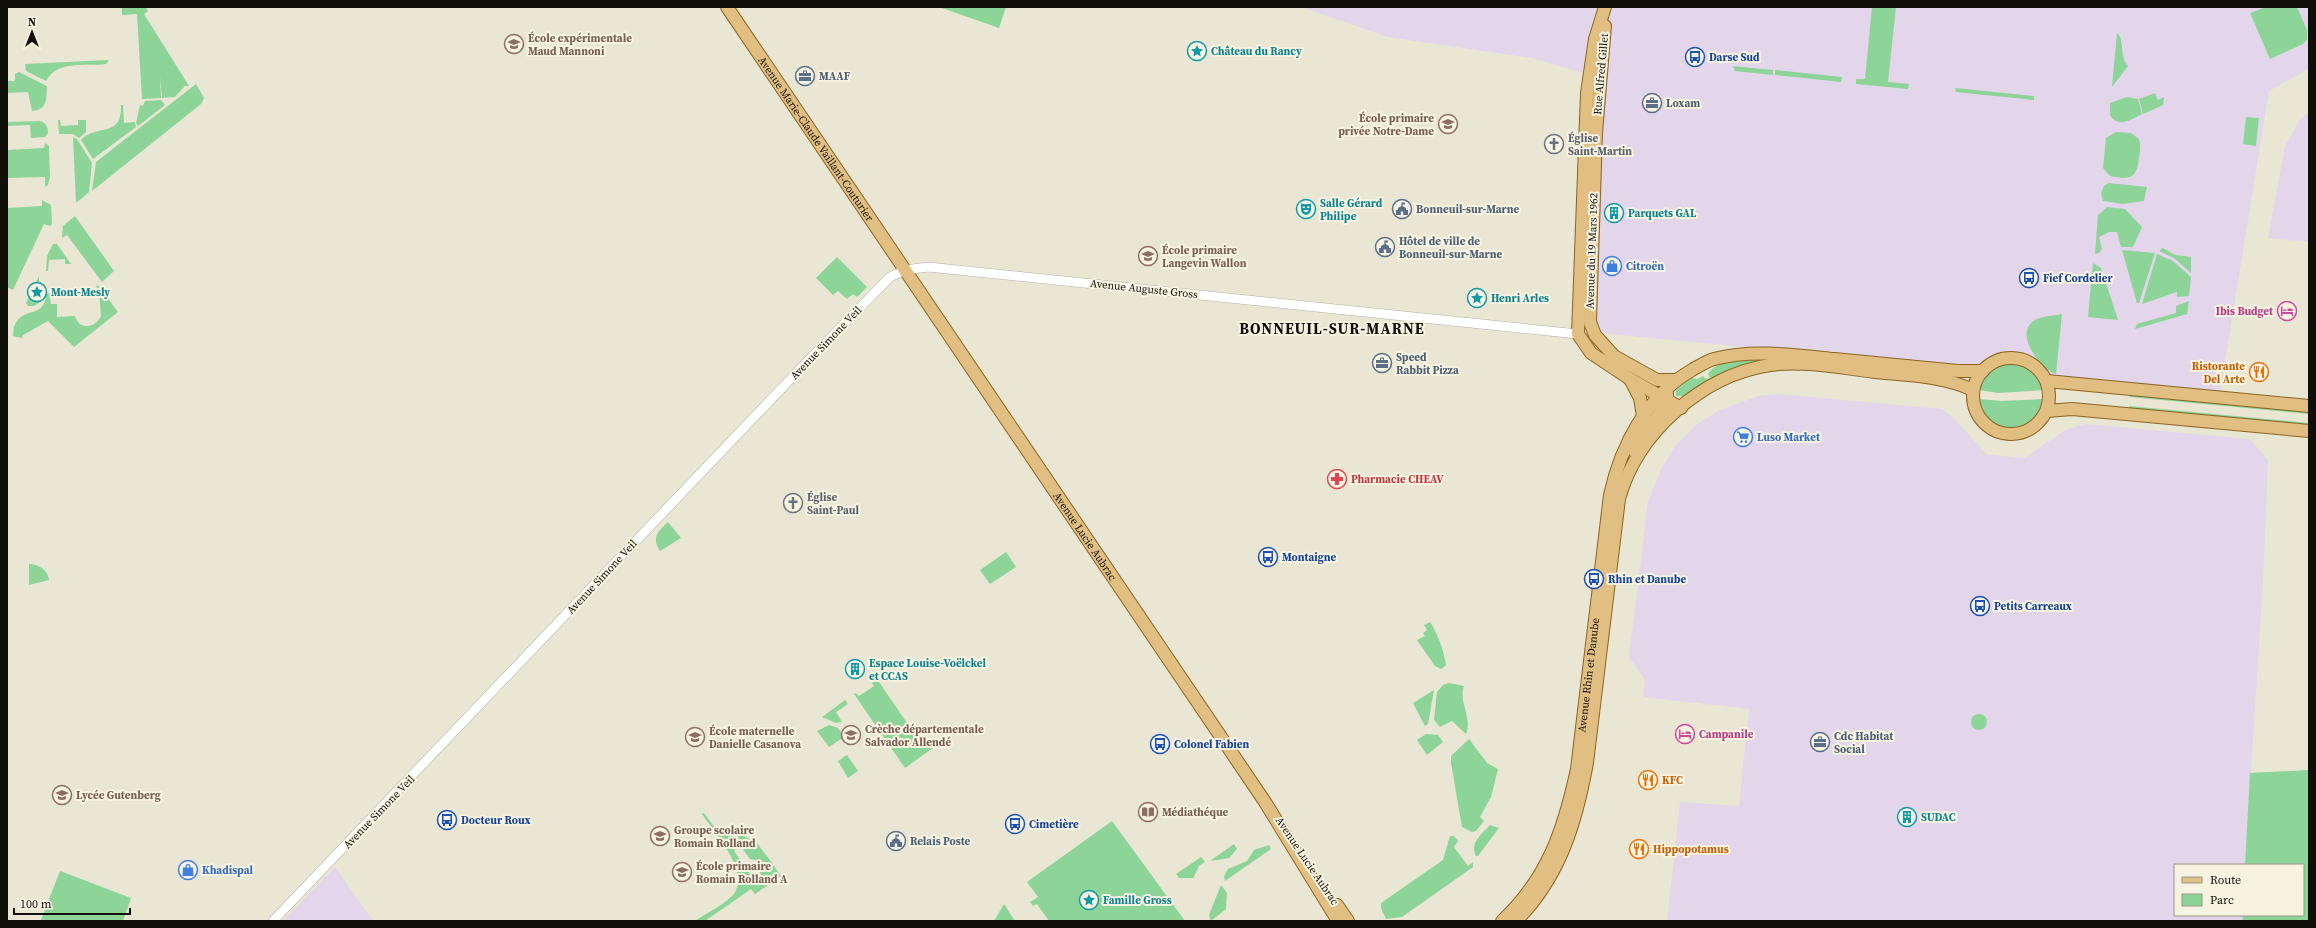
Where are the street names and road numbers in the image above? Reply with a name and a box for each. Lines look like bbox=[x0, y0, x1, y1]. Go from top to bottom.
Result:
street label: Rue Alfred Gillet bbox=[1590, 32, 1612, 115]
street label: Avenue Marie-Claude Vaillant-Couturier bbox=[755, 53, 877, 224]
street label: Avenue du 19 Mars 1962 bbox=[1582, 192, 1602, 309]
street label: Avenue Auguste Gross bbox=[1089, 276, 1199, 302]
street label: Avenue Simone Veil bbox=[787, 303, 865, 383]
street label: Avenue Lucie Aubrac bbox=[1050, 489, 1121, 584]
street label: Avenue Simone Veil bbox=[563, 536, 641, 618]
street label: Avenue Rhin et Danube bbox=[1574, 617, 1603, 733]
street label: Avenue Simone Veil bbox=[340, 772, 418, 852]
street label: Avenue Lucie Aubrac bbox=[1272, 814, 1342, 909]

